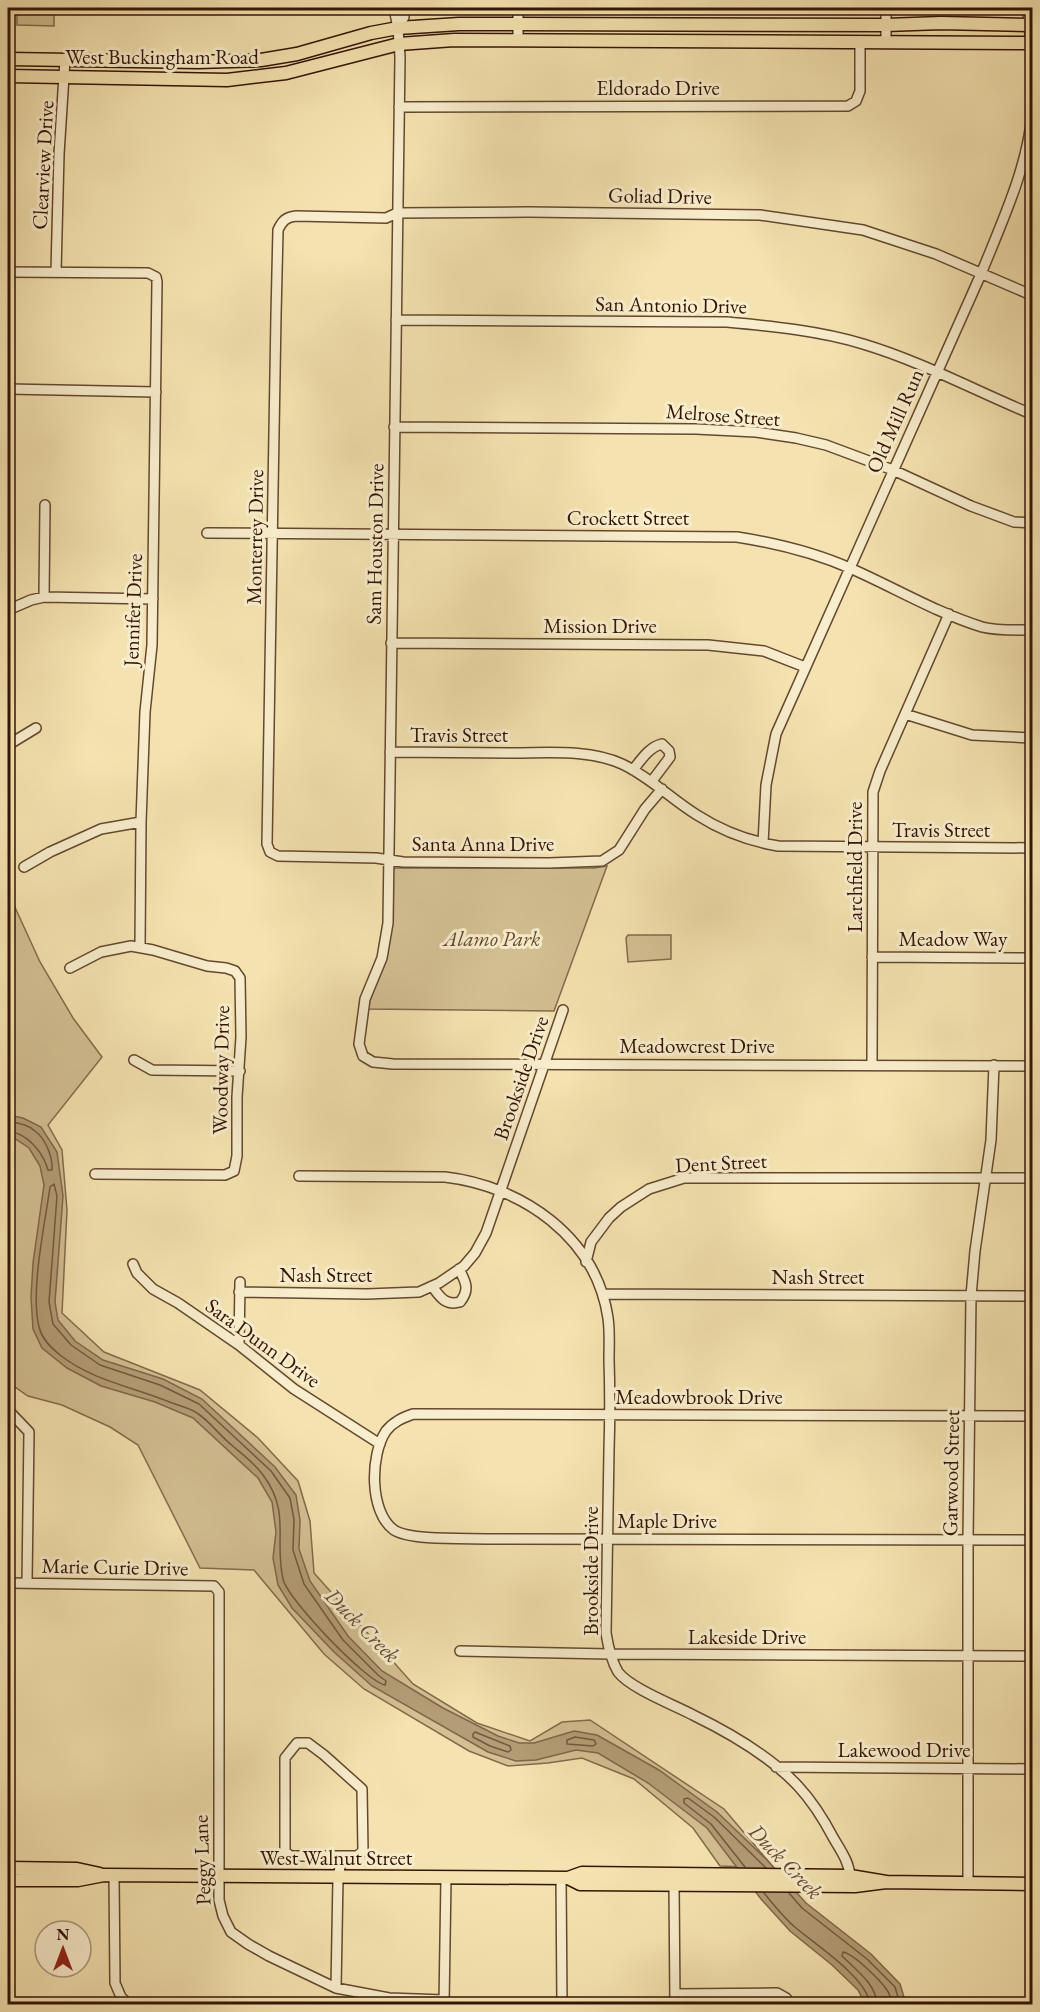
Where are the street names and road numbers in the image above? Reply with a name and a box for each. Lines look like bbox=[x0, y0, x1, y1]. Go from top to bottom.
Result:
street label: West Buckingham Road bbox=[65, 43, 259, 70]
street label: Eldorado Drive bbox=[596, 74, 720, 101]
street label: Clearview Drive bbox=[26, 100, 59, 230]
street label: Goliad Drive bbox=[608, 181, 712, 210]
street label: San Antonio Drive bbox=[595, 290, 747, 319]
street label: Old Mill Run bbox=[860, 364, 930, 477]
street label: Melrose Street bbox=[665, 397, 781, 432]
street label: Sam Houston Drive bbox=[360, 463, 389, 625]
street label: Monterrey Drive bbox=[240, 469, 269, 605]
street label: Crockett Street bbox=[567, 504, 690, 531]
street label: Jennifer Drive bbox=[117, 553, 148, 669]
street label: Mission Drive bbox=[543, 612, 657, 639]
street label: Travis Street bbox=[410, 721, 509, 748]
street label: Larchfield Drive bbox=[841, 802, 868, 932]
street label: Travis Street bbox=[892, 816, 991, 843]
street label: Santa Anna Drive bbox=[412, 830, 554, 857]
street label: Meadow Way bbox=[899, 925, 1008, 952]
street label: Woodway Drive bbox=[206, 1005, 235, 1135]
street label: Brookside Drive bbox=[487, 1012, 554, 1143]
street label: Meadowcrest Drive bbox=[619, 1032, 775, 1059]
street label: Dent Street bbox=[674, 1147, 768, 1178]
street label: Nash Street bbox=[280, 1261, 373, 1288]
street label: Nash Street bbox=[772, 1263, 865, 1290]
street label: Sara Dunn Drive bbox=[200, 1292, 326, 1393]
street label: Meadowbrook Drive bbox=[615, 1383, 783, 1410]
street label: Garwood Street bbox=[936, 1409, 965, 1536]
street label: Brookside Drive bbox=[577, 1506, 604, 1636]
street label: Maple Drive bbox=[617, 1507, 717, 1534]
street label: Marie Curie Drive bbox=[41, 1552, 189, 1581]
street label: Lakeside Drive bbox=[688, 1623, 806, 1650]
street label: Lakewood Drive bbox=[837, 1736, 971, 1763]
street label: Peggy Lane bbox=[186, 1814, 217, 1906]
street label: West Walnut Street bbox=[260, 1844, 413, 1871]

